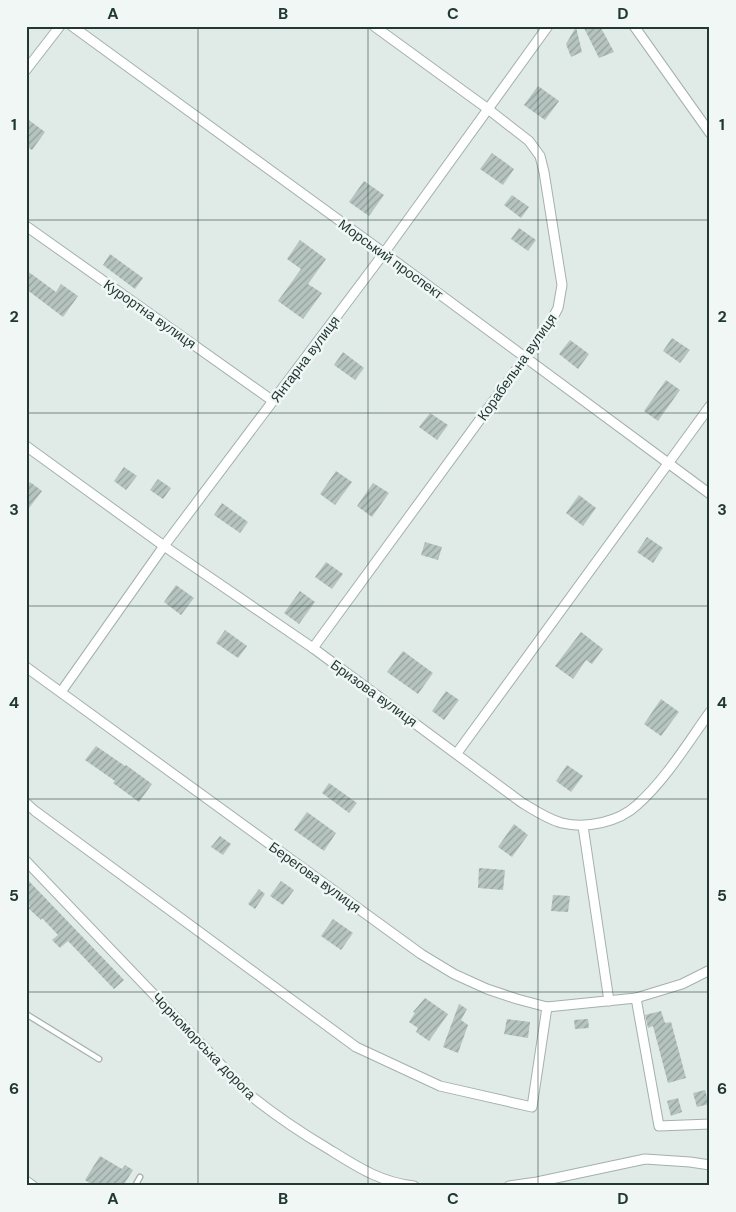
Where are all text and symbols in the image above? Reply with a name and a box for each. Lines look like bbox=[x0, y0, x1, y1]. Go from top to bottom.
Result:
text: A bbox=[107, 3, 119, 24]
text: B bbox=[278, 3, 288, 24]
text: C bbox=[447, 3, 459, 24]
text: D bbox=[617, 3, 629, 24]
text: 1 bbox=[11, 114, 17, 135]
text: 1 bbox=[719, 114, 725, 135]
street label: Морський проспект bbox=[335, 215, 447, 303]
street label: Курортна вулиця bbox=[100, 275, 200, 353]
text: 2 bbox=[9, 306, 19, 327]
text: 2 bbox=[717, 306, 727, 327]
street label: Корабельна вулиця bbox=[473, 310, 561, 424]
street label: Янтарна вулиця bbox=[266, 312, 344, 406]
text: 3 bbox=[9, 499, 19, 520]
text: 3 bbox=[717, 499, 727, 520]
street label: Бризова вулиця bbox=[327, 655, 421, 731]
text: 4 bbox=[9, 692, 19, 713]
text: 4 bbox=[717, 692, 727, 713]
street label: Берегова вулиця bbox=[265, 838, 365, 916]
text: 5 bbox=[9, 885, 19, 906]
text: 5 bbox=[717, 885, 727, 906]
street label: Чорноморська дорога bbox=[148, 989, 260, 1103]
text: 6 bbox=[9, 1078, 19, 1099]
text: 6 bbox=[717, 1078, 727, 1099]
text: A bbox=[107, 1188, 119, 1209]
text: B bbox=[278, 1188, 288, 1209]
text: C bbox=[447, 1188, 459, 1209]
text: D bbox=[617, 1188, 629, 1209]

